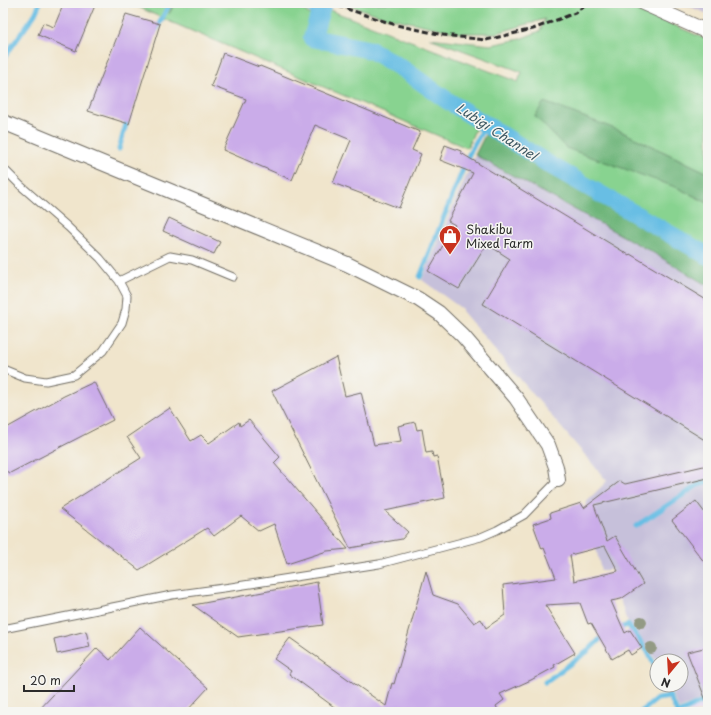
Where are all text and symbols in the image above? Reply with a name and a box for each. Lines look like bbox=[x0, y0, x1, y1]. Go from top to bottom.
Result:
water label: Lubigi Channel bbox=[453, 98, 543, 166]
place label: Shakibu Mixed Farm bbox=[466, 220, 533, 252]
shop icon: Shakibu Mixed Farm bbox=[437, 223, 463, 256]
north arrow bbox=[649, 653, 689, 693]
scale bar bbox=[24, 667, 74, 693]
text: 20 m bbox=[30, 671, 61, 689]
text: N bbox=[659, 673, 673, 692]

